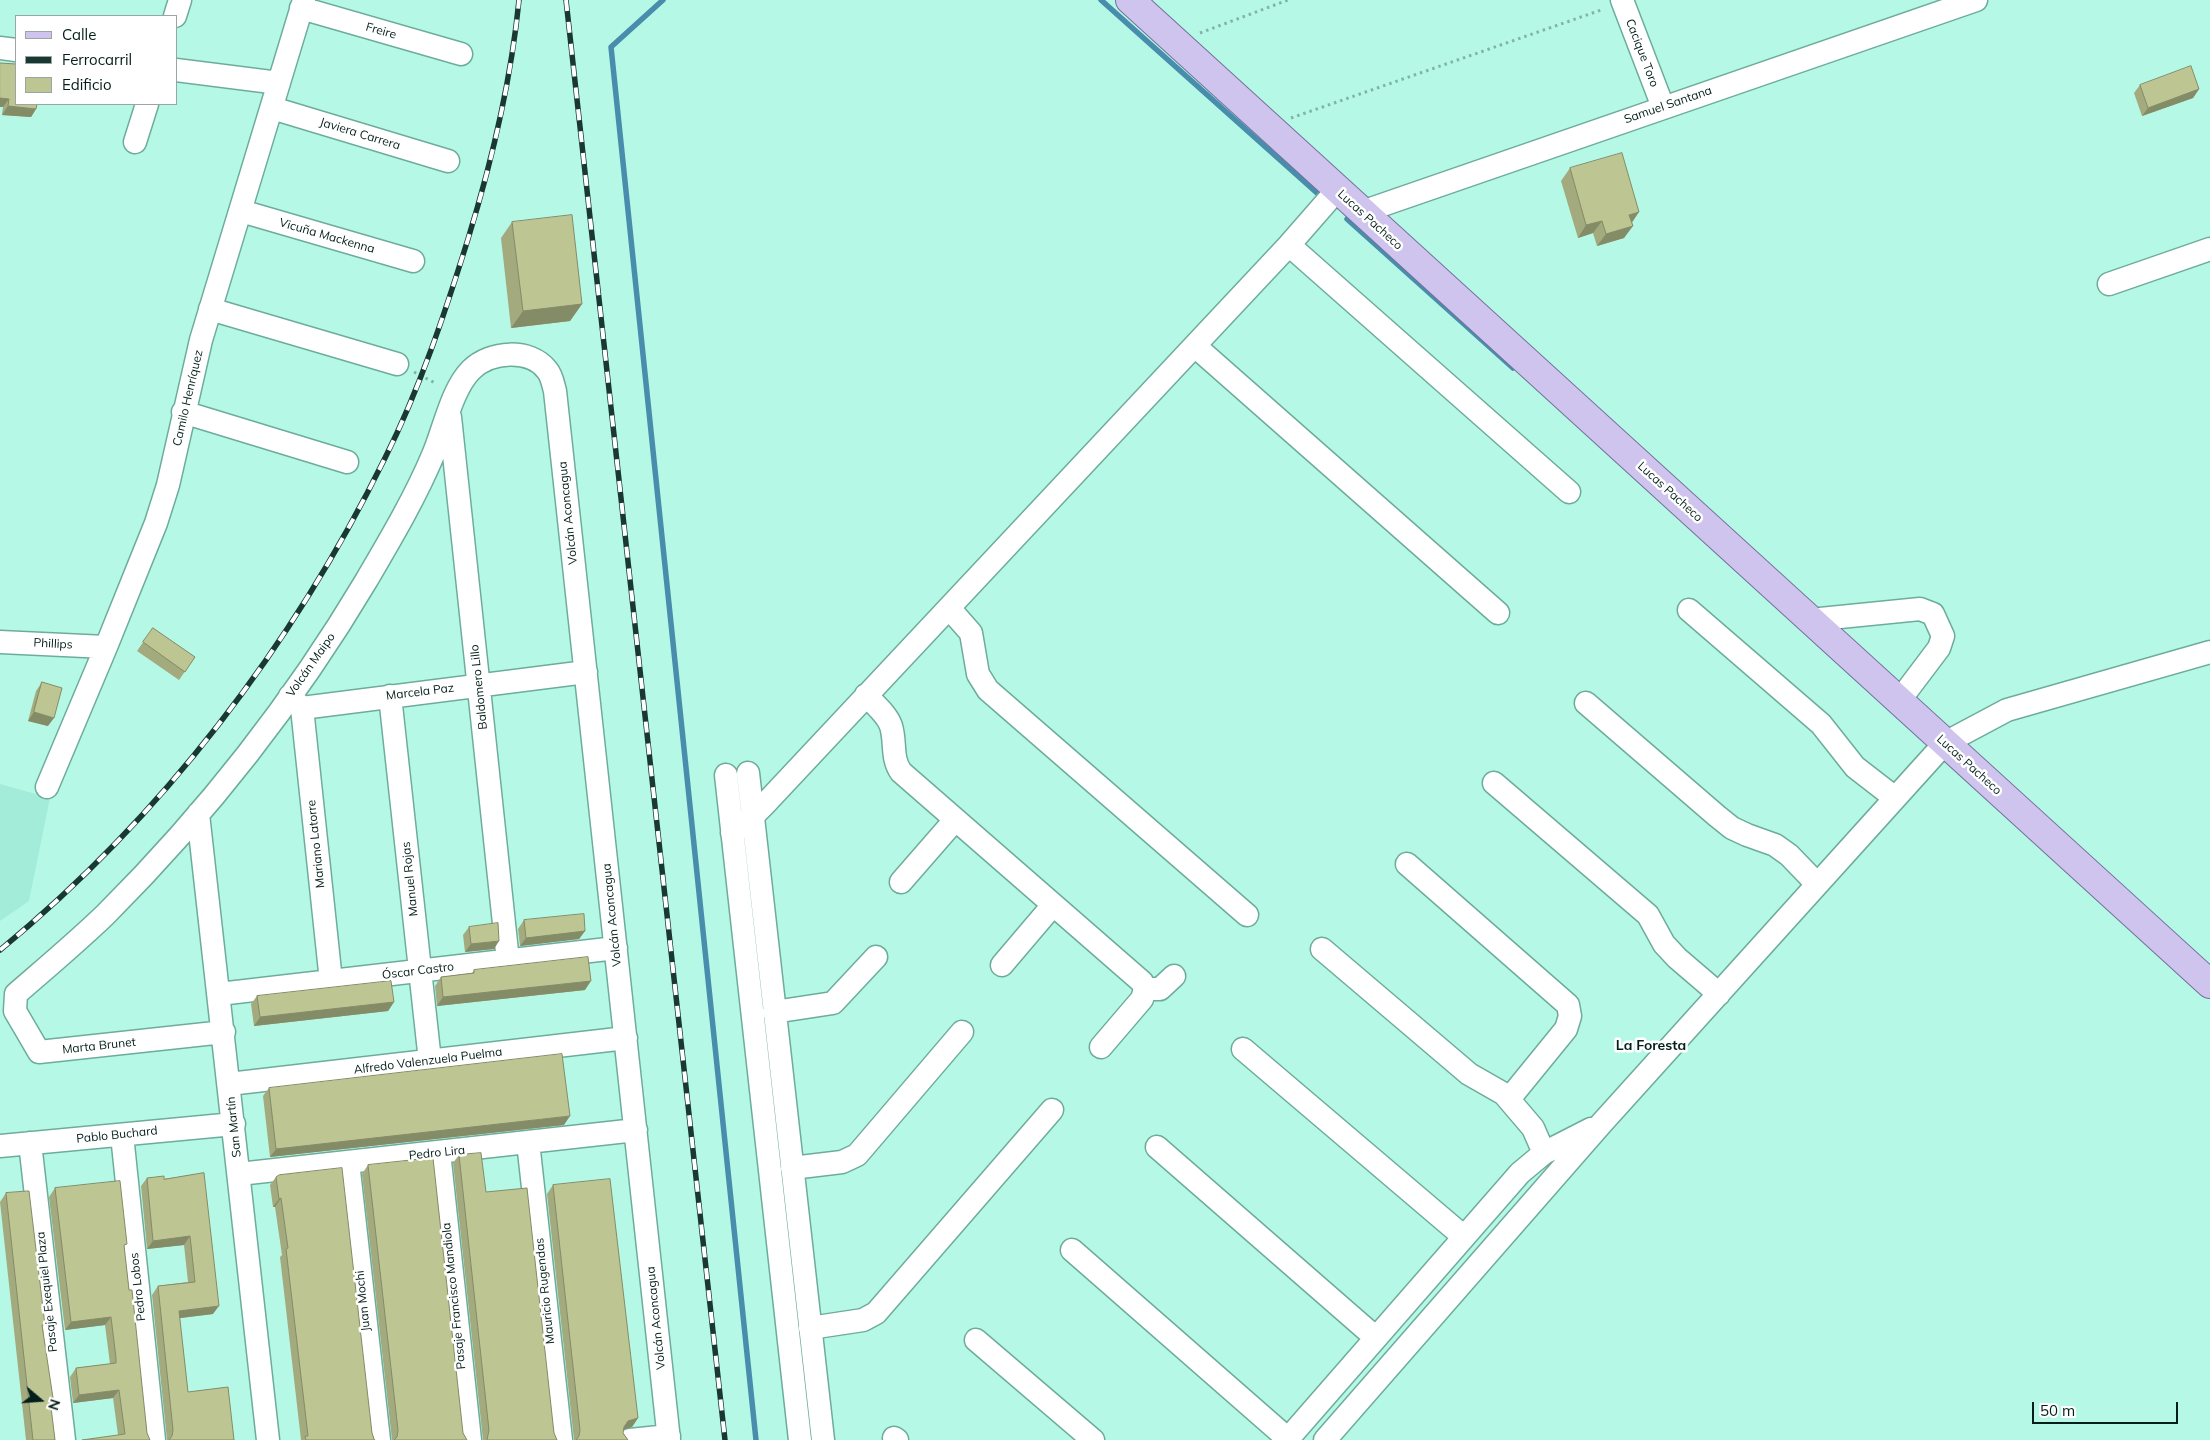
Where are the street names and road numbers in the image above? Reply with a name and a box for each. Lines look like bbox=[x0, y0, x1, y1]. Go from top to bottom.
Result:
street label: Cacique Toro bbox=[1622, 17, 1662, 89]
street label: Freire bbox=[364, 20, 398, 42]
street label: Samuel Santana bbox=[1622, 83, 1714, 127]
street label: Javiera Carrera bbox=[318, 115, 402, 153]
street label: Lucas Pacheco bbox=[1335, 187, 1405, 253]
street label: Vicuña Mackenna bbox=[278, 215, 376, 257]
street label: Camilo Henríquez bbox=[170, 349, 206, 447]
street label: Lucas Pacheco bbox=[1635, 459, 1705, 525]
street label: Volcán Aconcagua bbox=[555, 461, 581, 565]
street label: Volcán Maipo bbox=[284, 630, 338, 700]
street label: Phillips bbox=[33, 636, 73, 652]
street label: Baldomero Lillo bbox=[467, 644, 491, 730]
street label: Marcela Paz bbox=[385, 681, 455, 703]
street label: Lucas Pacheco bbox=[1934, 732, 2004, 798]
street label: Mariano Latorre bbox=[304, 799, 328, 889]
street label: Manuel Rojas bbox=[399, 841, 421, 917]
street label: Volcán Aconcagua bbox=[599, 863, 625, 967]
street label: Óscar Castro bbox=[381, 959, 455, 983]
street label: Marta Brunet bbox=[62, 1035, 136, 1057]
street label: Alfredo Valenzuela Puelma bbox=[353, 1045, 503, 1077]
street label: San Martín bbox=[224, 1096, 244, 1158]
street label: Pablo Buchard bbox=[76, 1124, 158, 1146]
street label: Pedro Lira bbox=[408, 1143, 466, 1163]
street label: Pasaje Francisco Mandiola bbox=[439, 1222, 469, 1370]
street label: Pasaje Exequiel Plaza bbox=[34, 1231, 60, 1353]
street label: Mauricio Rugendas bbox=[532, 1237, 558, 1345]
street label: Pedro Lobos bbox=[127, 1252, 149, 1322]
street label: Volcán Aconcagua bbox=[643, 1266, 669, 1370]
street label: Juan Mochi bbox=[353, 1270, 373, 1332]

